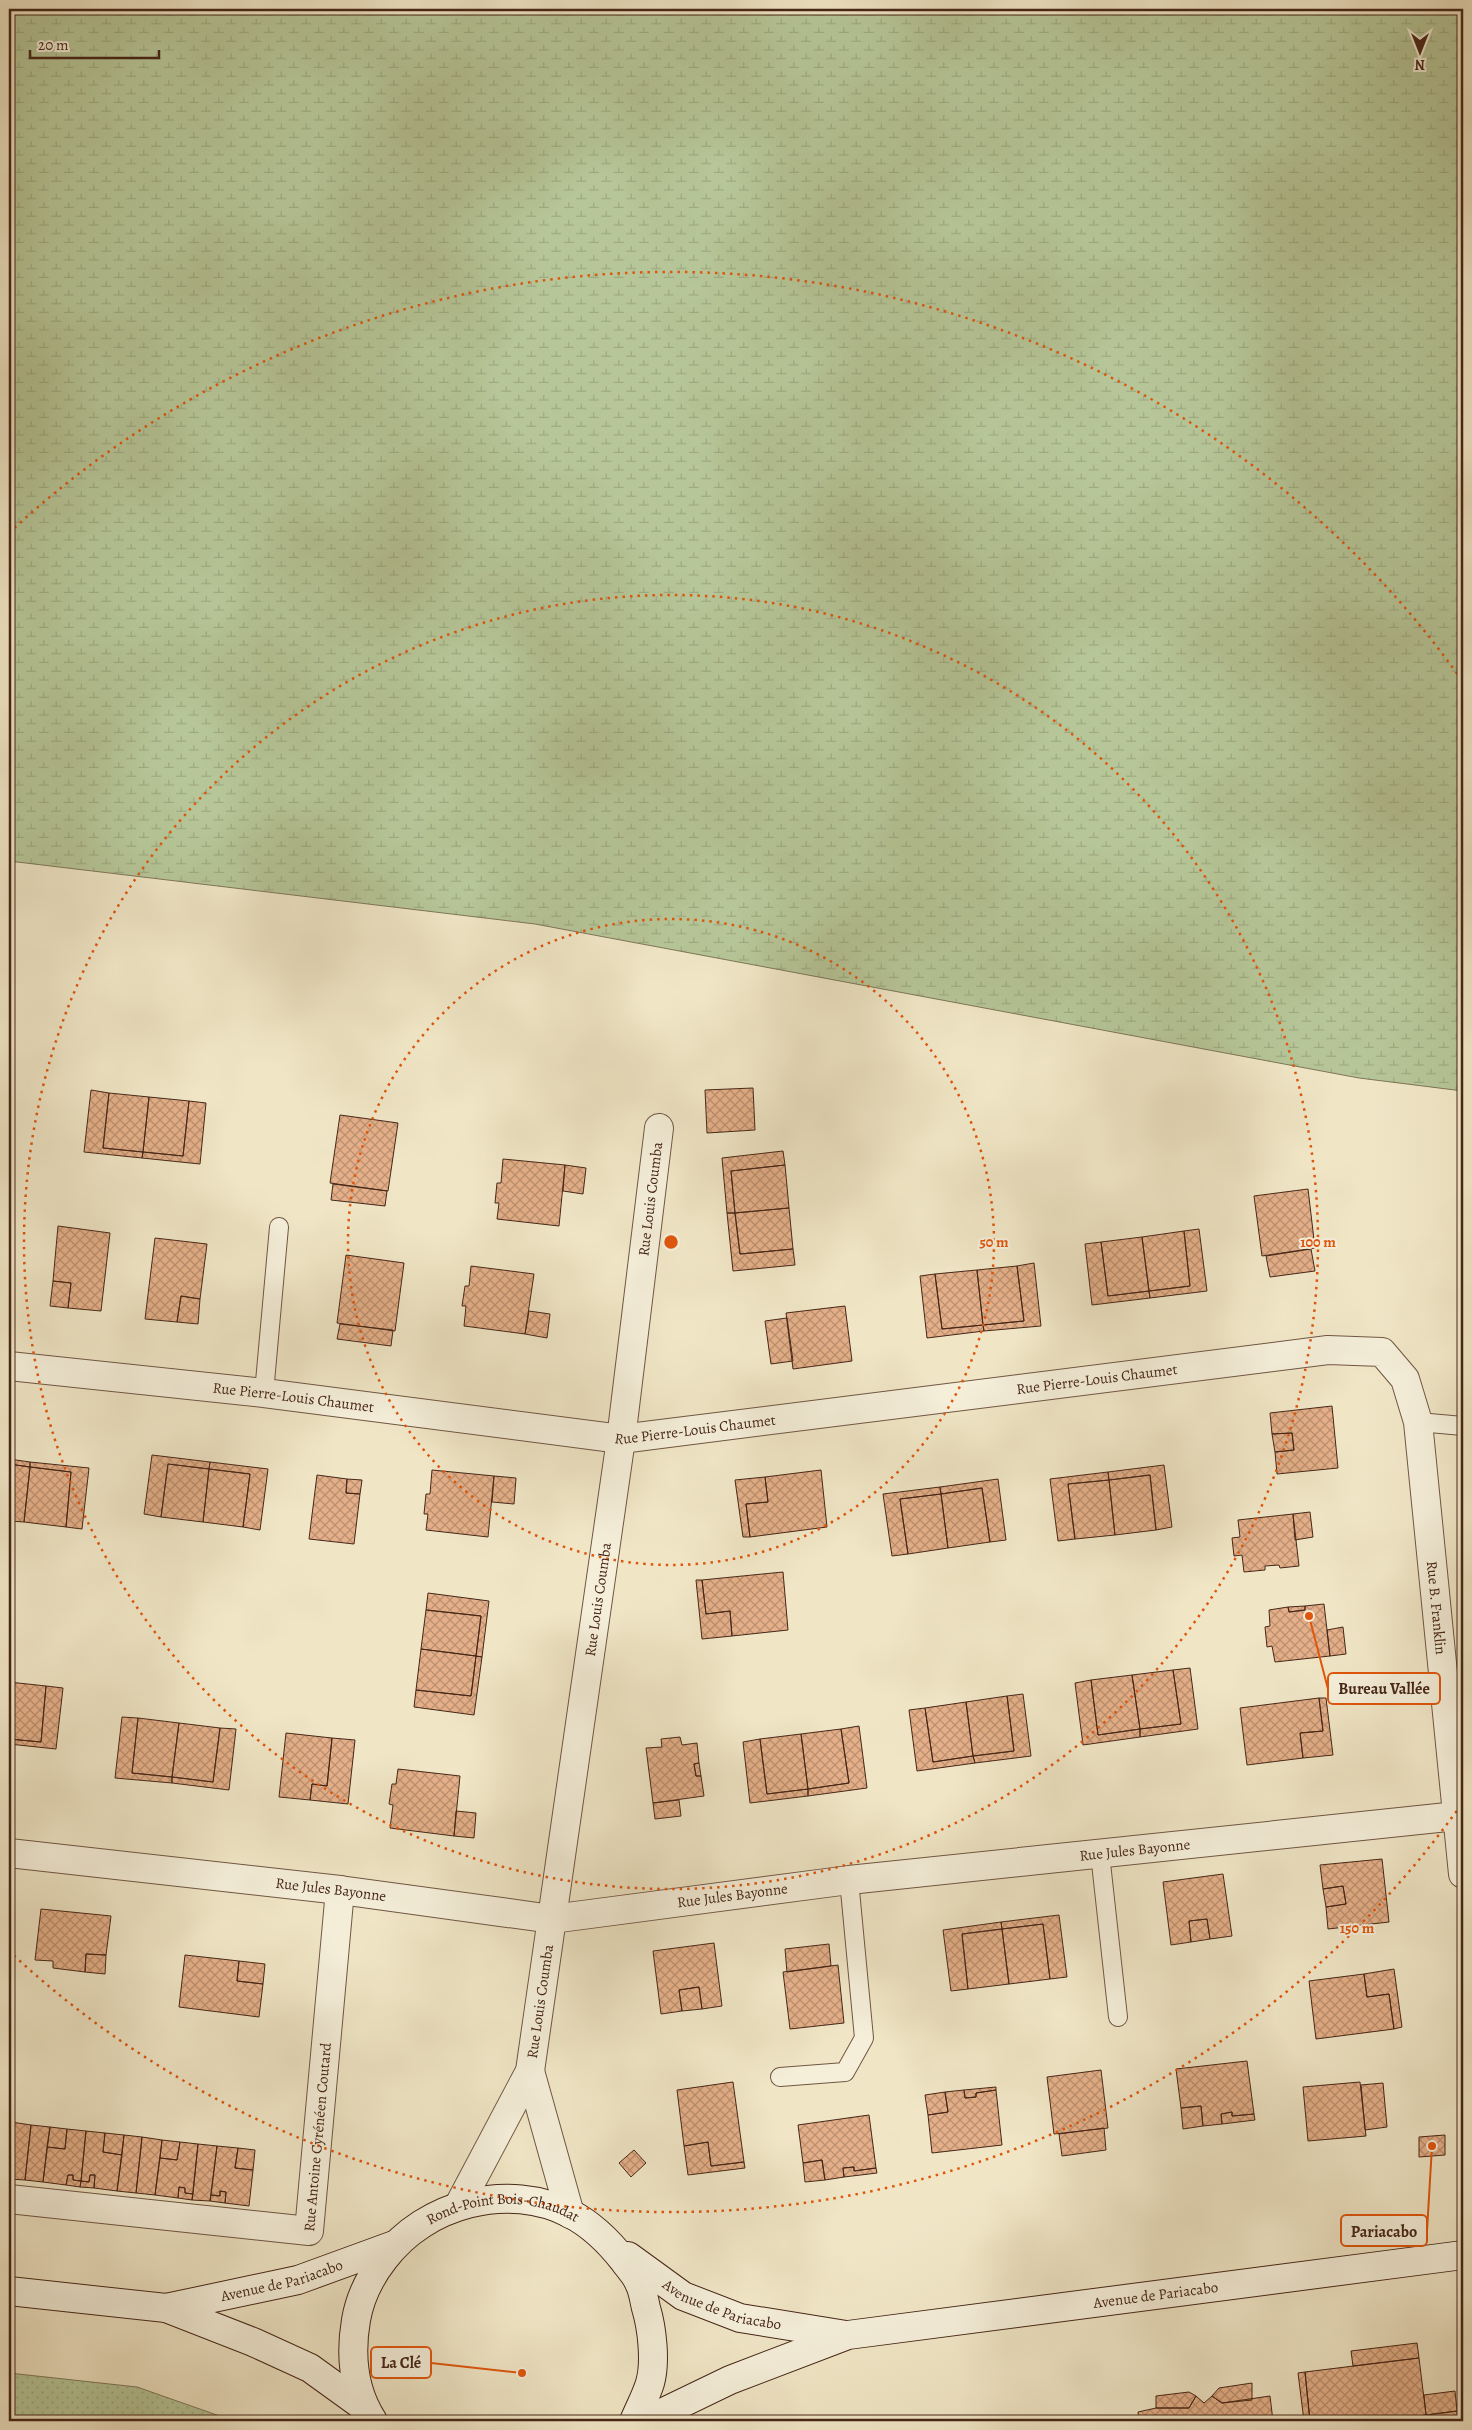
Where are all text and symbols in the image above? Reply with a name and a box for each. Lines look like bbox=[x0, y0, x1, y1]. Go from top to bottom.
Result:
scale bar bbox=[30, 28, 159, 60]
north arrow bbox=[1394, 28, 1444, 78]
text: 20 m bbox=[38, 35, 69, 55]
text: N bbox=[1415, 55, 1425, 74]
street label: Rue Louis Coumba bbox=[633, 1141, 667, 1257]
text: 50 m bbox=[979, 1232, 1009, 1252]
text: 100 m bbox=[1300, 1232, 1336, 1252]
centre of rings bbox=[662, 1233, 680, 1251]
street label: Rue Pierre-Louis Chaumet bbox=[1015, 1359, 1179, 1399]
street label: Rue Pierre-Louis Chaumet bbox=[212, 1378, 375, 1417]
street label: Rue Pierre-Louis Chaumet bbox=[613, 1410, 777, 1449]
street label: Rue Louis Coumba bbox=[580, 1541, 616, 1658]
street label: Rue B. Franklin bbox=[1422, 1560, 1451, 1655]
callout: Bureau Vallée bbox=[1328, 1673, 1440, 1704]
text: Bureau Vallée bbox=[1338, 1678, 1430, 1700]
street label: Rue Jules Bayonne bbox=[1078, 1834, 1192, 1866]
street label: Rue Jules Bayonne bbox=[275, 1873, 388, 1906]
street label: Rue Jules Bayonne bbox=[676, 1878, 789, 1912]
text: 150 m bbox=[1340, 1918, 1375, 1938]
street label: Rue Louis Coumba bbox=[522, 1943, 558, 2060]
street label: Rue Antoine Cyrénéen Coutard bbox=[299, 2041, 336, 2232]
text: Rond-Point Bois-Chaudat bbox=[423, 2189, 583, 2229]
street label: Rond-Point Bois-Chaudat bbox=[424, 2214, 582, 2232]
callout: Pariacabo bbox=[1341, 2215, 1427, 2246]
text: Pariacabo bbox=[1351, 2221, 1417, 2243]
street label: Avenue de Pariacabo bbox=[218, 2255, 346, 2306]
street label: Avenue de Pariacabo bbox=[658, 2274, 783, 2334]
street label: Avenue de Pariacabo bbox=[1091, 2277, 1219, 2313]
callout: La Clé bbox=[371, 2347, 431, 2378]
text: La Clé bbox=[381, 2352, 421, 2374]

